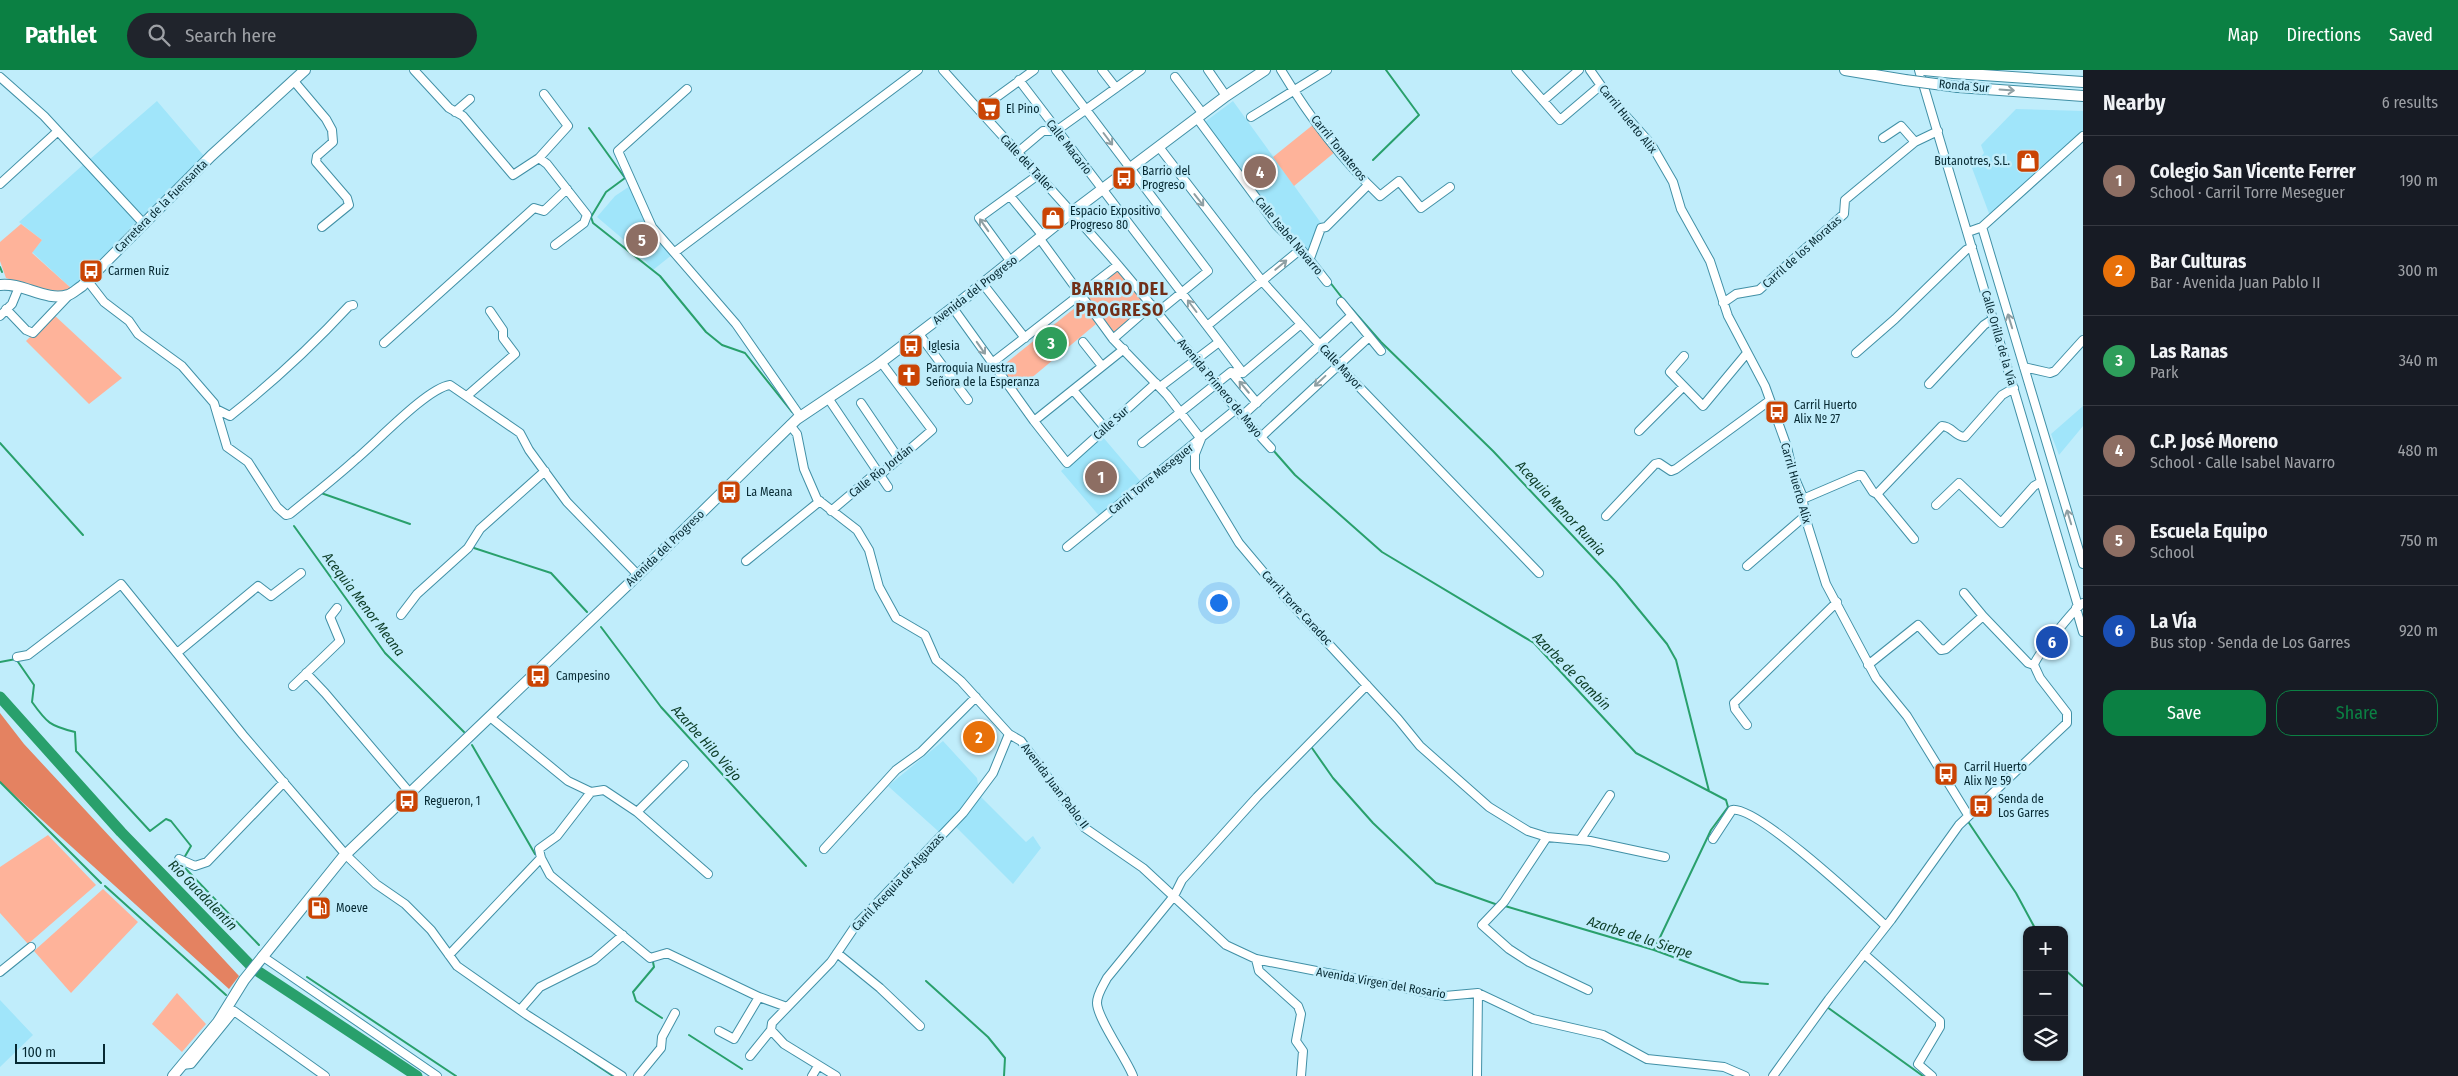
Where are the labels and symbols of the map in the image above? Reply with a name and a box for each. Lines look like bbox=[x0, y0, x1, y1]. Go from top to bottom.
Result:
street label: Ronda Sur bbox=[1938, 77, 1991, 95]
street label: Carril Huerto Alix bbox=[1596, 82, 1660, 156]
one-way arrow bbox=[1999, 86, 2015, 95]
supermarket icon: El Pino bbox=[976, 96, 1002, 122]
place label: El Pino bbox=[1006, 102, 1039, 116]
street label: Carril Tomateros bbox=[1308, 112, 1370, 184]
street label: Calle Macario bbox=[1043, 117, 1095, 177]
street label: Calle del Taller bbox=[997, 132, 1057, 195]
one-way arrow bbox=[1103, 132, 1114, 145]
shop icon: Butanotres, S.L. bbox=[2015, 148, 2041, 174]
pin: 4 bbox=[1244, 153, 1276, 191]
place label: Butanotres, S.L. bbox=[1934, 154, 2010, 168]
street label: Carretera de la Fuensanta bbox=[112, 157, 210, 255]
place label: Barrio del Progreso bbox=[1142, 164, 1191, 192]
bus stop icon: Barrio del Progreso bbox=[1111, 165, 1137, 191]
one-way arrow bbox=[1194, 193, 1205, 206]
street label: Calle Isabel Navarro bbox=[1252, 194, 1326, 278]
place label: Espacio Expositivo Progreso 80 bbox=[1070, 204, 1160, 232]
shop icon: Espacio Expositivo Progreso 80 bbox=[1040, 205, 1066, 231]
street label: Carril de los Moratas bbox=[1760, 213, 1844, 291]
one-way arrow bbox=[979, 218, 989, 232]
pin: 5 bbox=[626, 221, 658, 259]
street label: Avenida del Progreso bbox=[930, 253, 1020, 327]
bus stop icon: Carmen Ruiz bbox=[78, 258, 104, 284]
one-way arrow bbox=[1275, 260, 1288, 271]
place label: Carmen Ruiz bbox=[108, 264, 169, 278]
district label: BARRIO DEL PROGRESO bbox=[1071, 278, 1169, 321]
street label: Calle Orilla de la Vía bbox=[1979, 289, 2019, 387]
one-way arrow bbox=[1186, 300, 1197, 313]
one-way arrow bbox=[2004, 313, 2014, 329]
pin: 3 bbox=[1035, 324, 1067, 362]
bus stop icon: Iglesia bbox=[898, 333, 924, 359]
street label: Avenida Primero de Mayo bbox=[1175, 336, 1265, 440]
place label: Iglesia bbox=[928, 339, 960, 353]
one-way arrow bbox=[976, 341, 986, 355]
street label: Calle Mayor bbox=[1317, 341, 1366, 393]
place label: Parroquia Nuestra Señora de la Esperanza bbox=[926, 361, 1040, 389]
church icon: Parroquia Nuestra Señora de la Esperanza bbox=[896, 362, 922, 388]
one-way arrow bbox=[1314, 376, 1327, 387]
one-way arrow bbox=[1239, 381, 1250, 394]
place label: Carril Huerto Alix Nº 27 bbox=[1794, 398, 1857, 426]
bus stop icon: Carril Huerto Alix Nº 27 bbox=[1764, 399, 1790, 425]
street label: Calle Sur bbox=[1090, 403, 1132, 443]
street label: Carril Torre Meseguer bbox=[1106, 440, 1197, 517]
street label: Carril Huerto Alix bbox=[1778, 441, 1814, 526]
street label: Calle Río Jordán bbox=[846, 442, 916, 500]
water label: Acequia Menor Rumia bbox=[1512, 457, 1609, 559]
pin: 1 bbox=[1085, 458, 1117, 496]
bus stop icon: La Meana bbox=[716, 479, 742, 505]
place label: La Meana bbox=[746, 485, 792, 499]
street label: Avenida del Progreso bbox=[623, 507, 707, 589]
one-way arrow bbox=[2063, 509, 2073, 525]
water label: Acequia Menor Meana bbox=[318, 548, 408, 660]
street label: Carril Torre Caradoc bbox=[1259, 568, 1335, 648]
your location bbox=[1206, 590, 1232, 616]
pin: 6 bbox=[2036, 623, 2068, 661]
water label: Azarbe de Gambín bbox=[1528, 628, 1614, 714]
bus stop icon: Campesino bbox=[525, 663, 551, 689]
place label: Campesino bbox=[556, 669, 610, 683]
water label: Azarbe Hilo Viejo bbox=[667, 701, 745, 785]
pin: 2 bbox=[963, 718, 995, 756]
street label: Avenida Juan Pablo II bbox=[1018, 741, 1092, 831]
place label: Carril Huerto Alix Nº 59 bbox=[1964, 760, 2027, 788]
bus stop icon: Carril Huerto Alix Nº 59 bbox=[1933, 761, 1959, 787]
bus stop icon: Regueron, 1 bbox=[394, 788, 420, 814]
place label: Senda de Los Garres bbox=[1998, 792, 2049, 820]
bus stop icon: Senda de Los Garres bbox=[1968, 793, 1994, 819]
place label: Regueron, 1 bbox=[424, 794, 481, 808]
street label: Carril Acequia de Alguazas bbox=[849, 830, 947, 934]
water label: Río Guadalentín bbox=[165, 856, 241, 934]
fuel station icon: Moeve bbox=[306, 895, 332, 921]
place label: Moeve bbox=[336, 901, 368, 915]
water label: Azarbe de la Sierpe bbox=[1584, 912, 1695, 963]
street label: Avenida Virgen del Rosario bbox=[1315, 965, 1447, 1001]
scale bar bbox=[15, 1041, 105, 1064]

